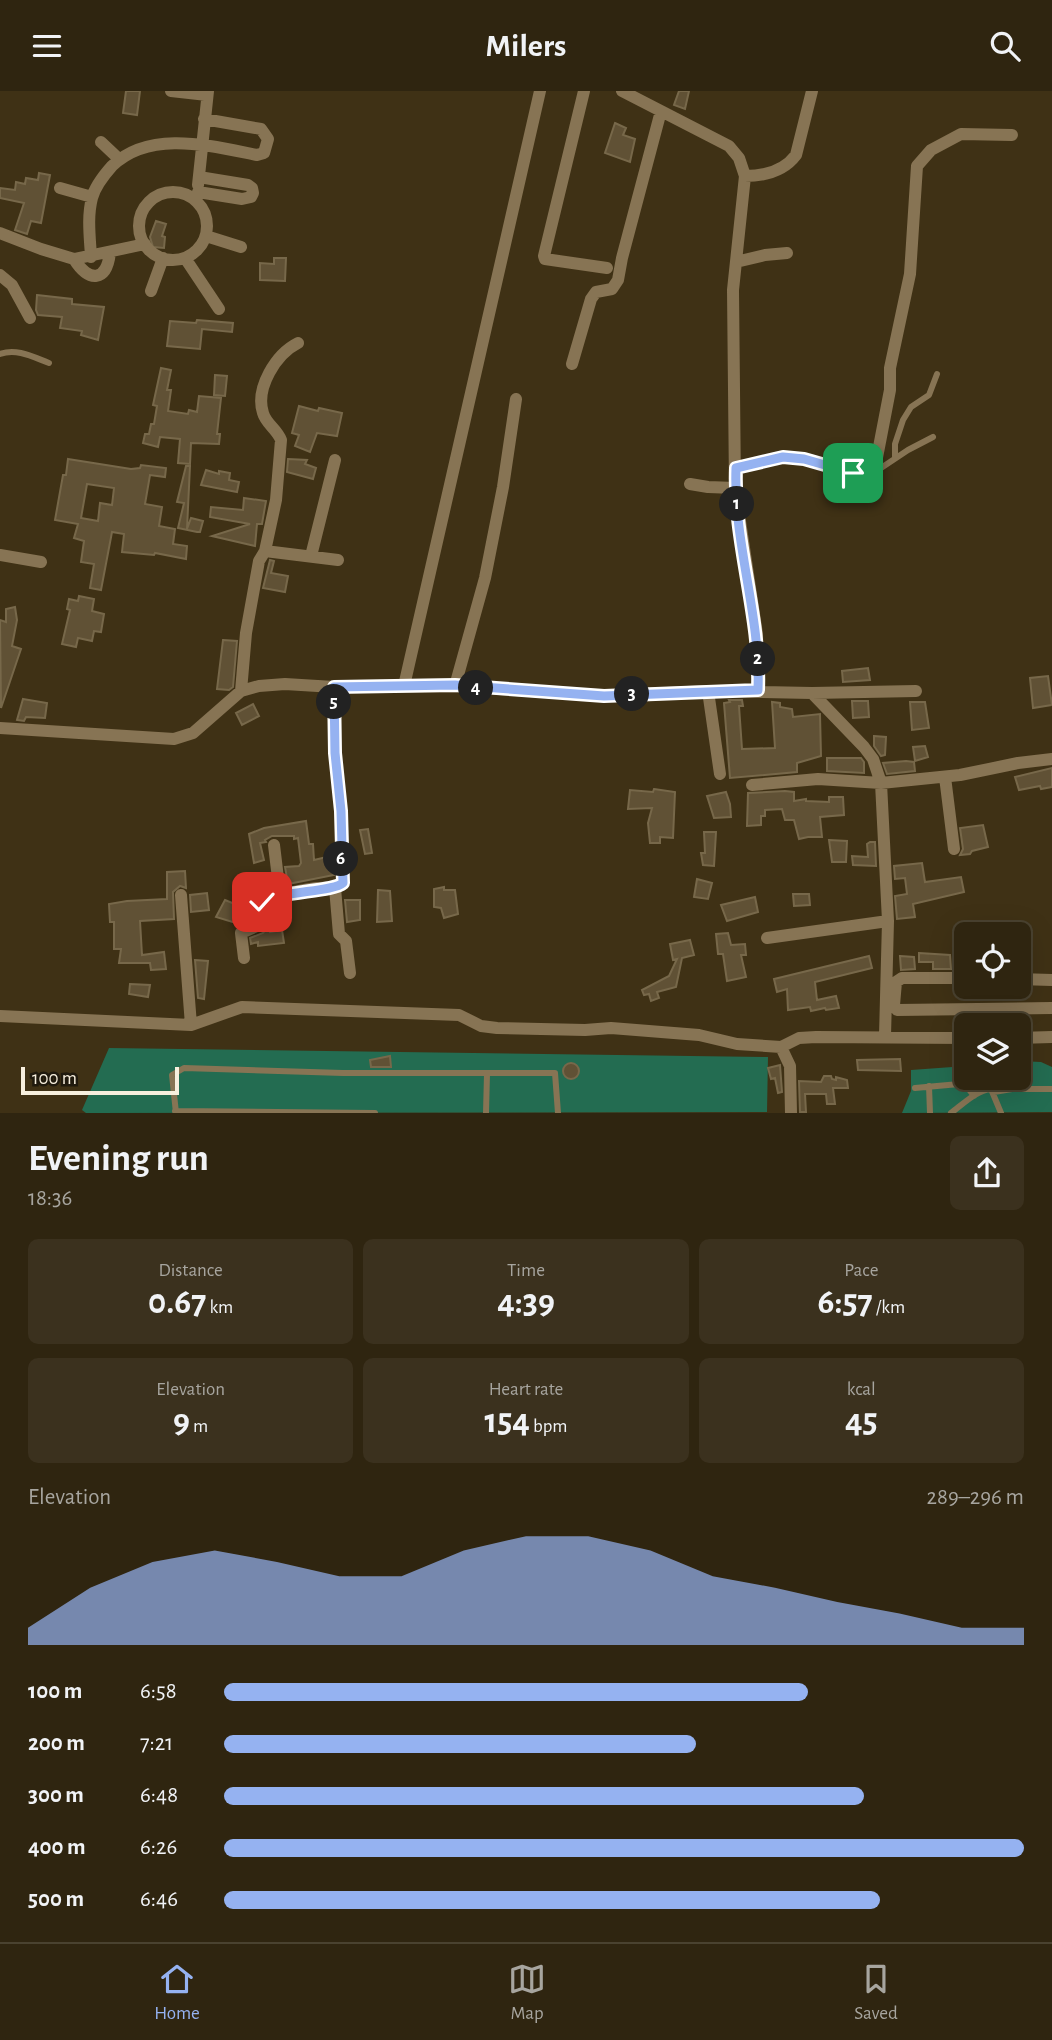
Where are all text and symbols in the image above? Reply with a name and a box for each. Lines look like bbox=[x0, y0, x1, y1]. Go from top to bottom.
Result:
icon: menu bbox=[28, 27, 66, 65]
icon: search bbox=[986, 27, 1024, 65]
text: Milers bbox=[486, 30, 566, 62]
pin bbox=[823, 443, 883, 503]
icon: arrive bbox=[834, 454, 872, 492]
pin: 1 bbox=[720, 487, 754, 521]
text: 1 bbox=[733, 494, 740, 513]
pin: 2 bbox=[740, 641, 776, 677]
text: 2 bbox=[753, 649, 762, 668]
pin: 4 bbox=[458, 671, 494, 705]
pin: 3 bbox=[614, 677, 650, 711]
text: 4 bbox=[471, 678, 480, 697]
text: 3 bbox=[627, 684, 636, 703]
pin: 5 bbox=[316, 685, 352, 719]
text: 5 bbox=[329, 692, 338, 711]
pin: 6 bbox=[324, 841, 358, 877]
text: 6 bbox=[336, 849, 345, 868]
pin bbox=[232, 872, 292, 932]
icon: check bbox=[243, 883, 281, 921]
map controls bbox=[954, 922, 1031, 1090]
button: locate bbox=[954, 922, 1031, 999]
button: layers bbox=[954, 1013, 1031, 1090]
scale bar bbox=[21, 1064, 178, 1095]
text: 100 m bbox=[32, 1069, 77, 1088]
button: share bbox=[950, 1136, 1024, 1210]
text: Evening run bbox=[28, 1140, 209, 1178]
text: 18:36 bbox=[28, 1187, 72, 1210]
text: Distance bbox=[158, 1261, 223, 1280]
text: Time bbox=[507, 1261, 545, 1280]
text: Pace bbox=[844, 1261, 878, 1280]
text: 0.67 bbox=[148, 1285, 206, 1320]
text: 4:39 bbox=[497, 1285, 555, 1320]
text: 6:57 bbox=[818, 1285, 873, 1320]
text: km bbox=[206, 1298, 233, 1317]
text: /km bbox=[873, 1298, 905, 1317]
text: Elevation bbox=[156, 1380, 225, 1399]
text: Heart rate bbox=[489, 1380, 563, 1399]
text: kcal bbox=[847, 1380, 876, 1399]
text: 9 bbox=[173, 1404, 190, 1439]
text: 154 bbox=[485, 1404, 530, 1439]
text: 45 bbox=[845, 1404, 878, 1439]
text: m bbox=[190, 1417, 208, 1436]
text: bpm bbox=[530, 1417, 567, 1436]
text: Elevation bbox=[28, 1486, 111, 1509]
text: 289–296 m bbox=[927, 1486, 1024, 1509]
text: 100 m bbox=[28, 1680, 82, 1703]
text: 6:58 bbox=[140, 1680, 177, 1703]
text: 200 m bbox=[28, 1732, 85, 1755]
text: 7:21 bbox=[140, 1732, 173, 1755]
text: 300 m bbox=[28, 1784, 84, 1807]
text: 6:48 bbox=[140, 1784, 178, 1807]
text: 400 m bbox=[28, 1836, 86, 1859]
text: 6:26 bbox=[140, 1836, 177, 1859]
text: 500 m bbox=[28, 1888, 84, 1911]
text: 6:46 bbox=[140, 1888, 178, 1911]
tab: Home bbox=[154, 1960, 200, 2025]
tab: Map bbox=[508, 1960, 546, 2025]
tab: Saved bbox=[854, 1960, 898, 2025]

